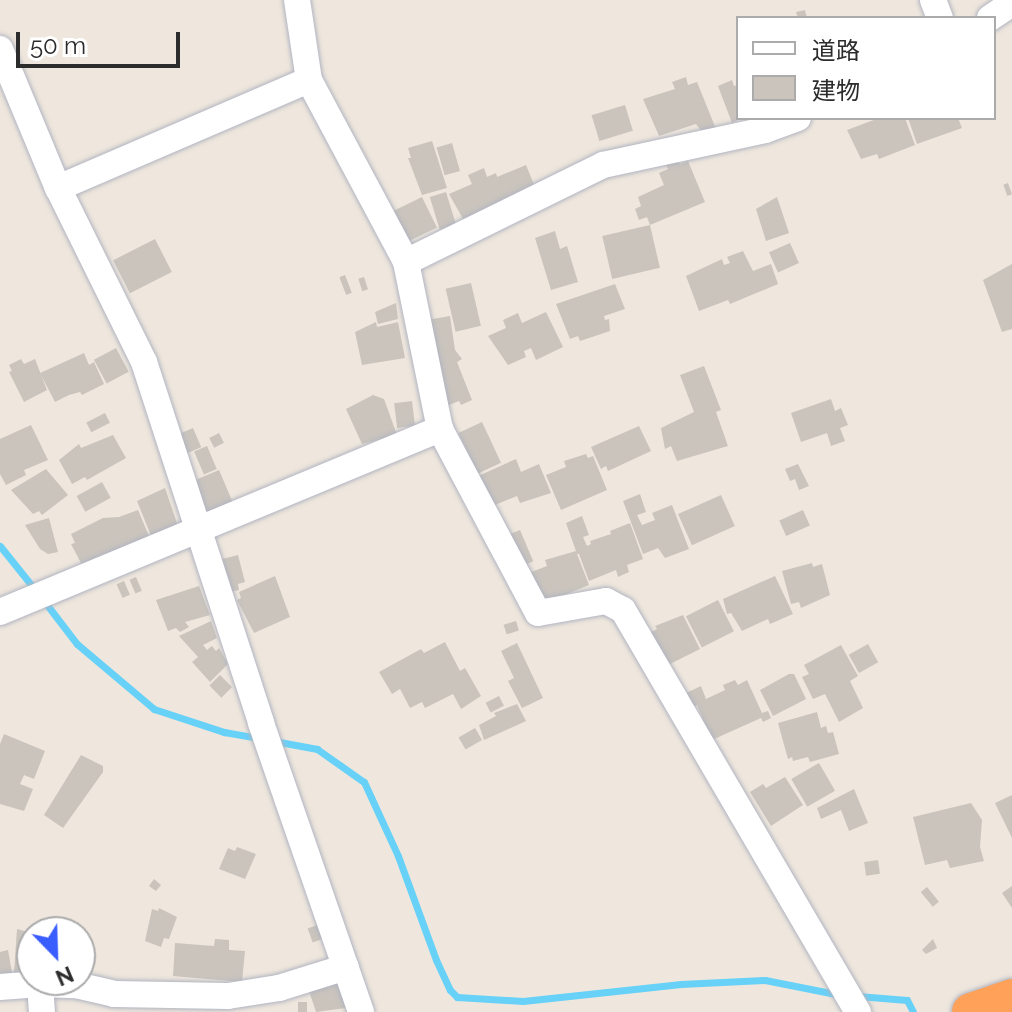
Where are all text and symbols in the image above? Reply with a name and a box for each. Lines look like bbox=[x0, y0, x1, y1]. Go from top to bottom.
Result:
scale bar bbox=[20, 16, 184, 66]
legend bbox=[736, 16, 996, 120]
text: 50 m bbox=[30, 31, 86, 60]
text: 道路 bbox=[812, 36, 860, 65]
text: 建物 bbox=[812, 76, 860, 105]
north arrow bbox=[16, 916, 96, 996]
text: N bbox=[52, 961, 77, 991]

